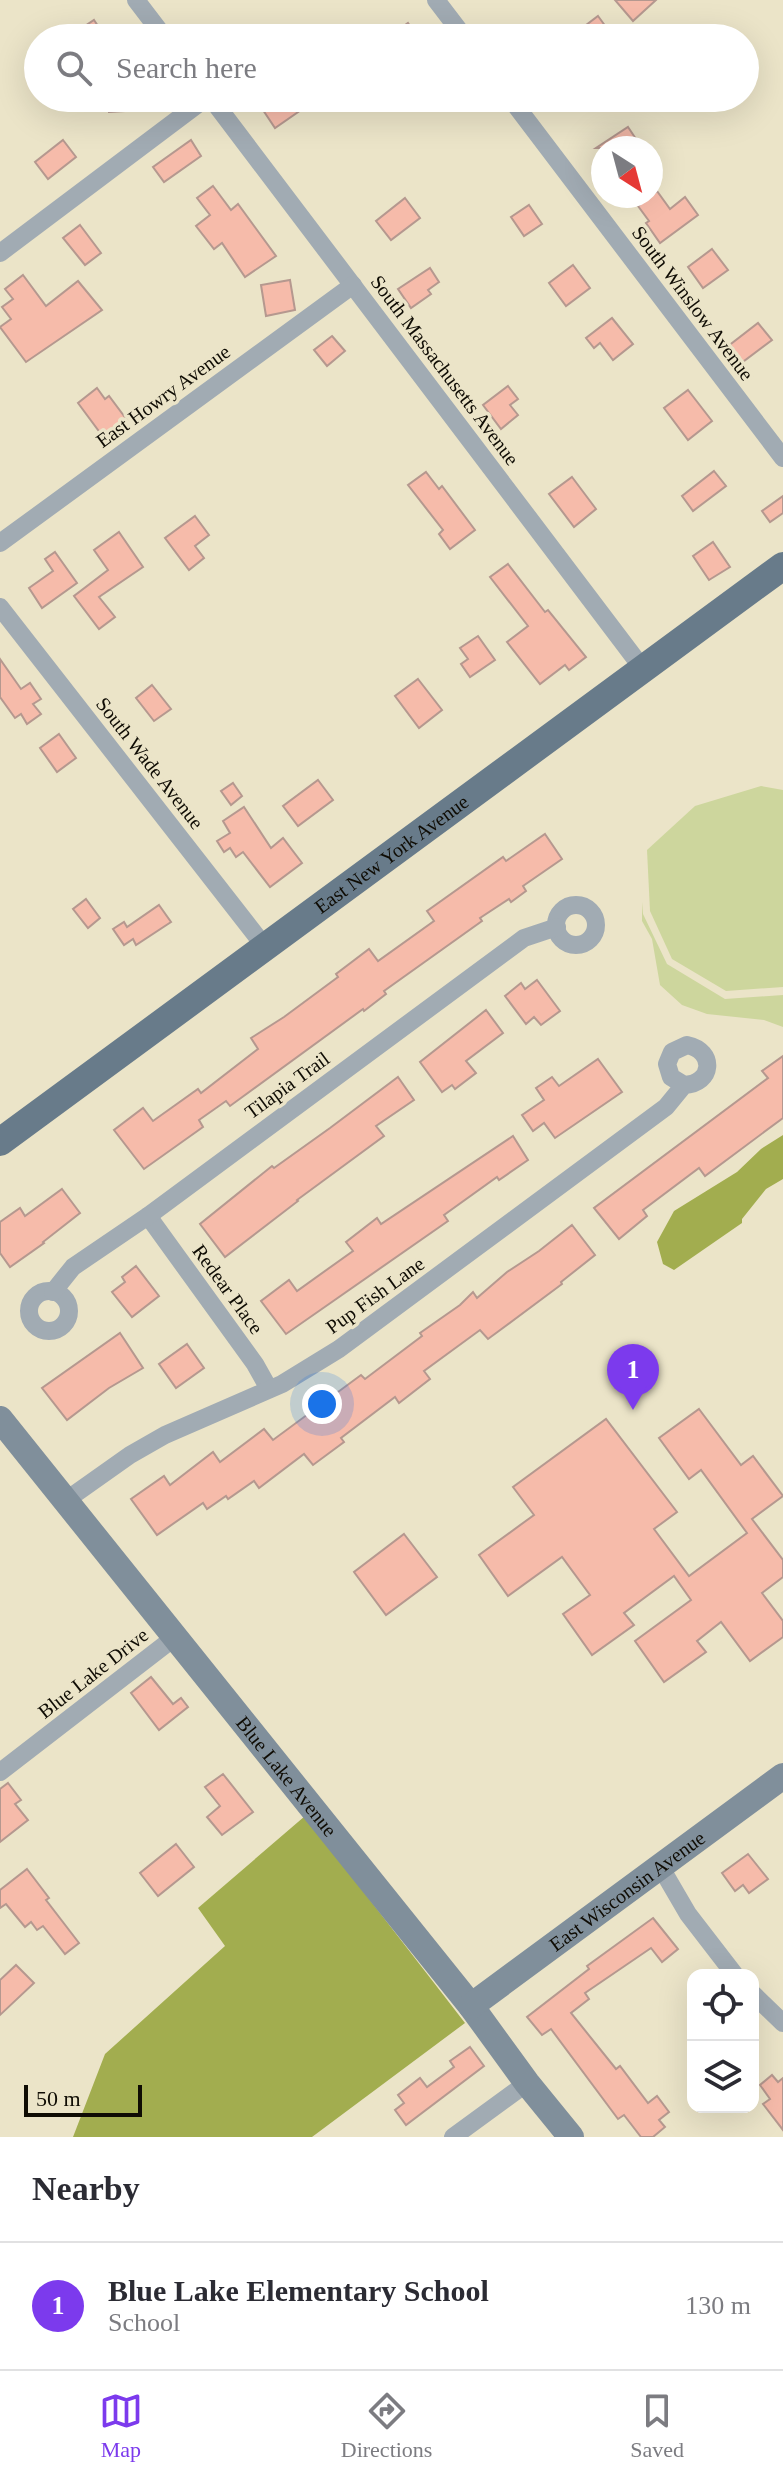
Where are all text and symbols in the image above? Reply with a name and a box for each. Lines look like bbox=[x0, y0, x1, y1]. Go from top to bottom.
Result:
search box bbox=[24, 24, 759, 112]
icon: search bbox=[52, 46, 96, 90]
text: Search here bbox=[116, 51, 257, 84]
north arrow bbox=[591, 136, 663, 208]
street label: South Winslow Avenue bbox=[628, 222, 758, 385]
street label: South Massachusetts Avenue bbox=[366, 271, 524, 469]
street label: East Howry Avenue bbox=[92, 340, 235, 453]
street label: South Wade Avenue bbox=[92, 693, 208, 833]
street label: East New York Avenue bbox=[310, 790, 473, 918]
street label: Tilapia Trail bbox=[241, 1047, 334, 1124]
street label: Redear Place bbox=[188, 1240, 268, 1338]
street label: Pup Fish Lane bbox=[322, 1252, 429, 1339]
pin: 1 bbox=[607, 1344, 659, 1410]
your location bbox=[302, 1384, 342, 1424]
street label: Blue Lake Drive bbox=[34, 1623, 152, 1723]
street label: Blue Lake Avenue bbox=[232, 1712, 341, 1841]
street label: East Wisconsin Avenue bbox=[545, 1826, 709, 1955]
map controls bbox=[687, 1969, 759, 2113]
button: locate bbox=[687, 1969, 759, 2041]
button: layers bbox=[687, 2041, 759, 2113]
scale bar bbox=[24, 2081, 142, 2117]
text: 50 m bbox=[36, 2086, 81, 2111]
text: Nearby bbox=[32, 2170, 140, 2207]
text: Blue Lake Elementary School bbox=[108, 2274, 489, 2307]
text: 1 bbox=[52, 2291, 65, 2320]
text: 130 m bbox=[685, 2291, 751, 2320]
text: School bbox=[108, 2308, 180, 2337]
tab: Map bbox=[99, 2389, 143, 2463]
tab: Directions bbox=[341, 2389, 432, 2463]
tab: Saved bbox=[630, 2389, 684, 2463]

